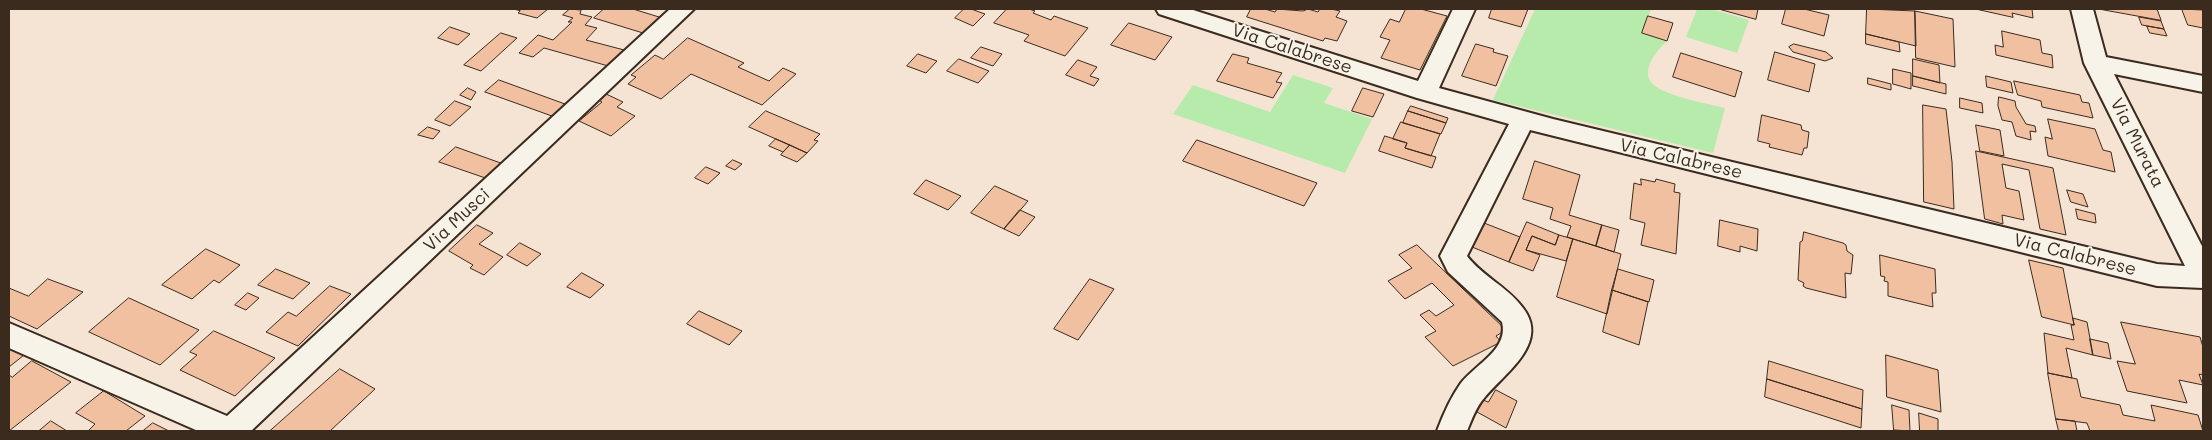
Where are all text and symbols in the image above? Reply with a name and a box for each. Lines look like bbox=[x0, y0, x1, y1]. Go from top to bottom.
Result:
street label: Via Calabrese bbox=[1229, 19, 1355, 79]
street label: Via Murata bbox=[2105, 95, 2169, 191]
street label: Via Calabrese bbox=[1617, 134, 1745, 184]
street label: Via Musci bbox=[419, 184, 495, 256]
street label: Via Calabrese bbox=[2012, 229, 2138, 281]

